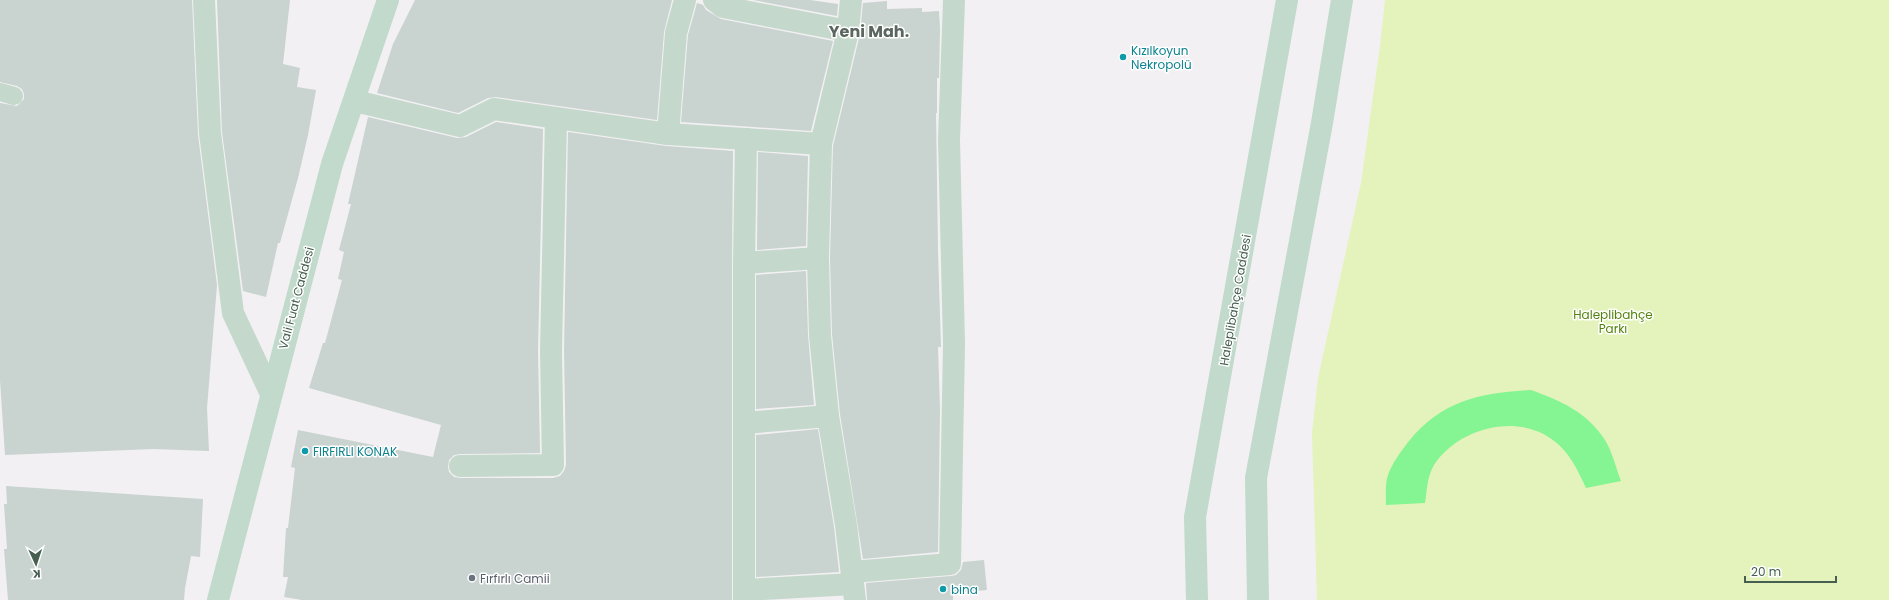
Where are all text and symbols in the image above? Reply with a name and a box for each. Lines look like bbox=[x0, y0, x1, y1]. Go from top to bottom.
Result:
district label: Yeni Mah. bbox=[829, 20, 909, 43]
place label: Kızılkoyun Nekropolü bbox=[1131, 42, 1192, 73]
marker: Kızılkoyun Nekropolü bbox=[1118, 52, 1128, 62]
street label: Haleplibahçe Caddesi bbox=[1215, 233, 1255, 367]
street label: Vali Fuat Caddesi bbox=[274, 245, 318, 351]
park label: Haleplibahçe Parkı bbox=[1573, 306, 1653, 337]
place label: FIRFIRLI KONAK bbox=[313, 443, 397, 460]
marker: FIRFIRLI KONAK bbox=[300, 446, 310, 456]
north arrow bbox=[16, 544, 56, 584]
scale bar bbox=[1745, 558, 1836, 584]
text: 20 m bbox=[1751, 563, 1781, 580]
text: K bbox=[32, 566, 41, 582]
place label: Fırfırlı Camii bbox=[480, 570, 550, 587]
marker: Fırfırlı Camii bbox=[467, 573, 477, 583]
place label: bina bbox=[951, 581, 978, 598]
marker: bina bbox=[938, 584, 948, 594]

